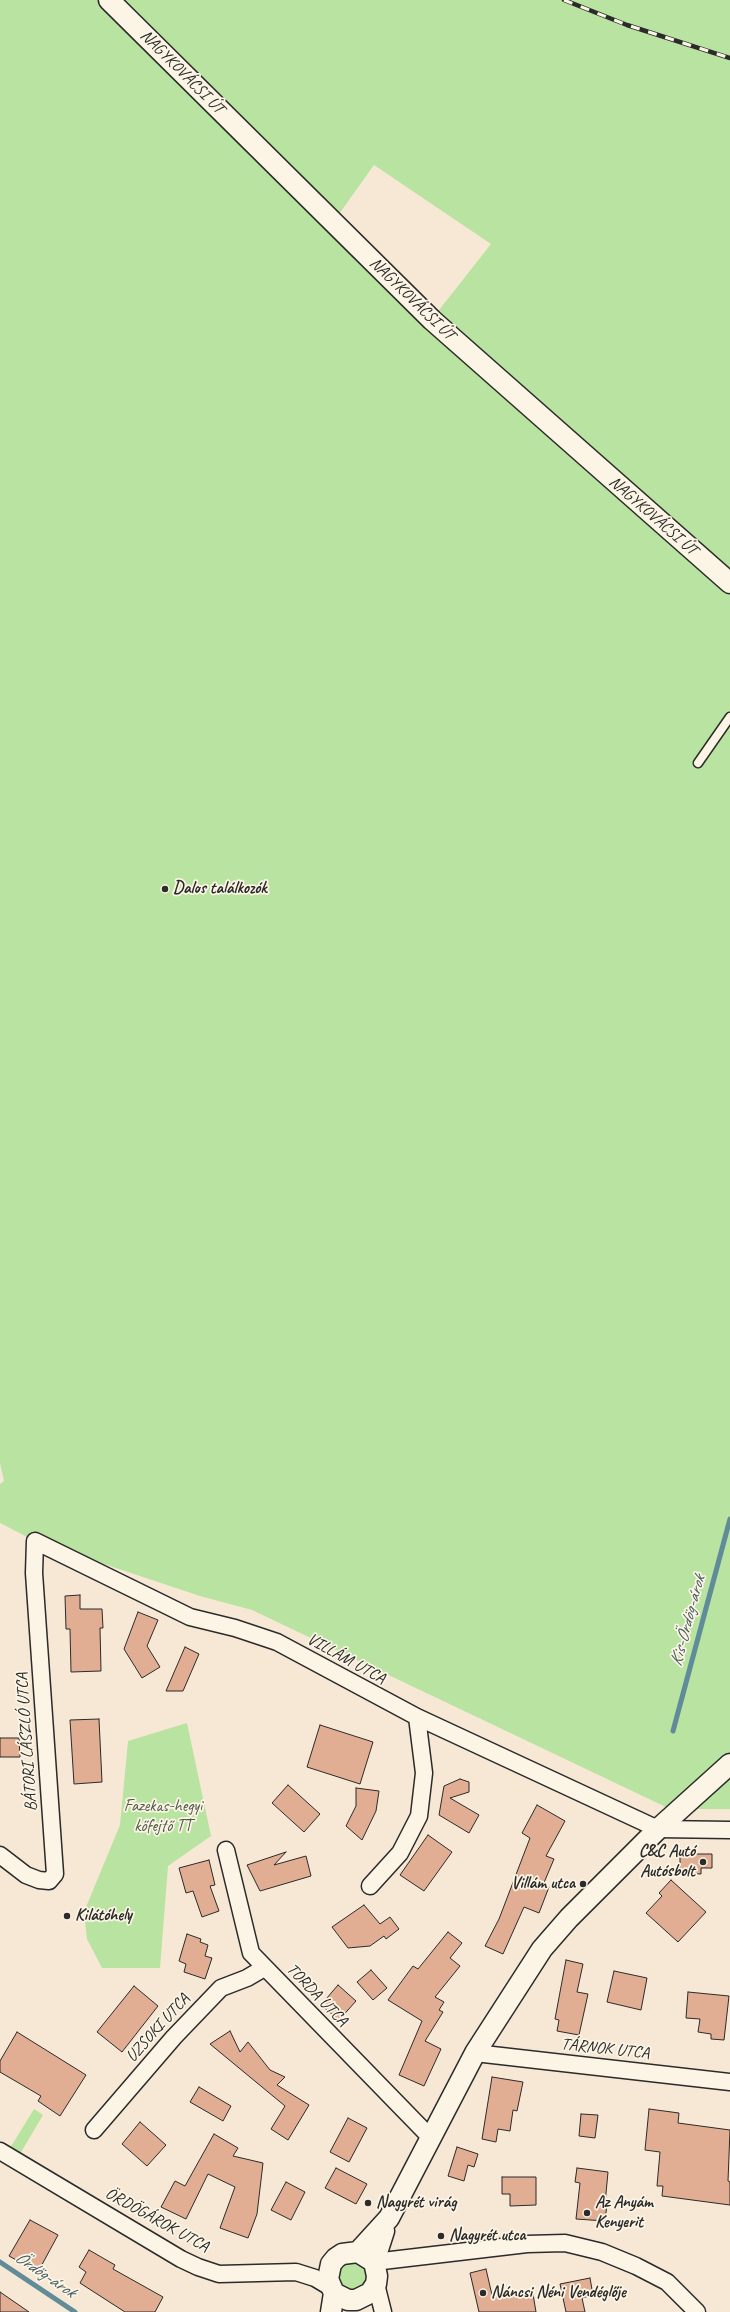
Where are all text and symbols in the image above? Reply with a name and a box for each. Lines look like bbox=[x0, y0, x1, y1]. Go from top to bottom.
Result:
street label: NAGYKOVÁCSI ÚT bbox=[136, 26, 228, 118]
street label: NAGYKOVÁCSI ÚT bbox=[365, 253, 459, 345]
street label: NAGYKOVÁCSI ÚT bbox=[604, 472, 702, 560]
place label: Dalos találkozók bbox=[173, 879, 267, 899]
marker: Dalos találkozók bbox=[160, 884, 170, 894]
water label: Kis-Ördög-árok bbox=[666, 1573, 710, 1669]
street label: VILLÁM UTCA bbox=[303, 1629, 389, 1689]
street label: BÁTORI LÁSZLÓ UTCA bbox=[12, 1672, 42, 1812]
park label: Fazekas-hegyi kőfejtő TT bbox=[124, 1797, 202, 1837]
place label: C&C Autó Autósbolt bbox=[639, 1842, 695, 1882]
marker: C&C Autó Autósbolt bbox=[698, 1857, 708, 1867]
place label: Villám utca bbox=[511, 1874, 575, 1894]
marker: Villám utca bbox=[578, 1879, 588, 1889]
place label: Kilátóhely bbox=[75, 1906, 132, 1926]
marker: Kilátóhely bbox=[62, 1911, 72, 1921]
street label: TORDA UTCA bbox=[282, 1959, 352, 2031]
street label: UZSOKI UTCA bbox=[122, 1989, 194, 2067]
street label: TÁRNOK UTCA bbox=[560, 2034, 650, 2064]
street label: ÖRDÖGÁROK UTCA bbox=[102, 2183, 212, 2257]
place label: Nagyrét virág bbox=[376, 2193, 456, 2213]
place label: Az Anyám Kenyerit bbox=[595, 2193, 653, 2233]
marker: Nagyrét virág bbox=[363, 2198, 373, 2208]
marker: Az Anyám Kenyerit bbox=[582, 2208, 592, 2218]
place label: Nagyrét utca bbox=[449, 2226, 525, 2246]
marker: Nagyrét utca bbox=[436, 2231, 446, 2241]
water label: Ördög-árok bbox=[11, 2247, 79, 2303]
place label: Náncsi Néni Vendéglője bbox=[491, 2283, 626, 2303]
marker: Náncsi Néni Vendéglője bbox=[478, 2288, 488, 2298]

